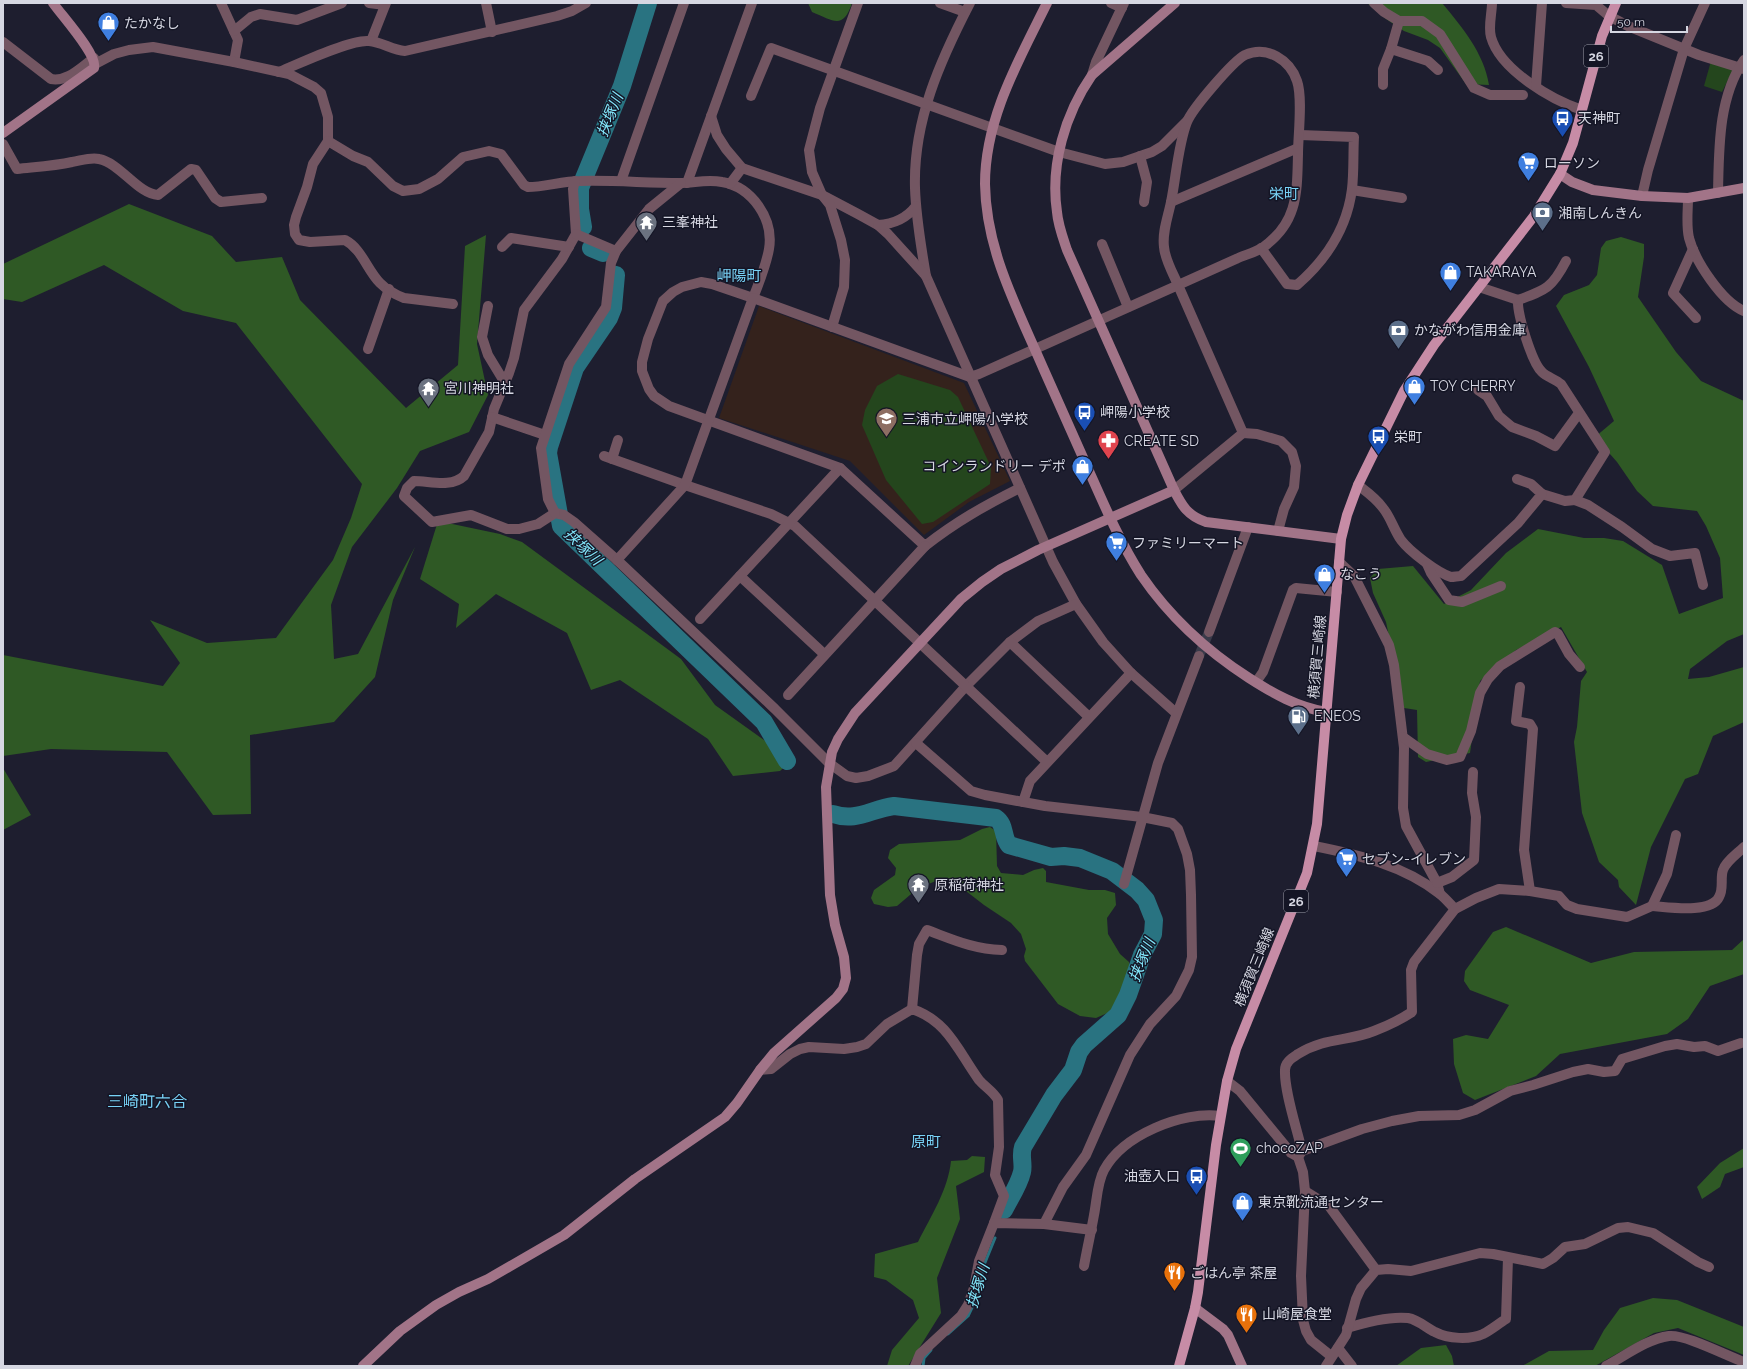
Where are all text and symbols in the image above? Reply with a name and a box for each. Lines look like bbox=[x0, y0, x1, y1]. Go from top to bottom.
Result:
scale bar bbox=[1611, 8, 1687, 34]
shop icon: たかなし bbox=[95, 10, 121, 43]
place label: たかなし bbox=[124, 15, 180, 31]
text: 50 m bbox=[1617, 15, 1645, 29]
road number: 26 bbox=[1584, 45, 1608, 67]
water label: 挟塚川 bbox=[593, 89, 628, 139]
bus stop icon: 天神町 bbox=[1550, 105, 1576, 138]
place label: 天神町 bbox=[1578, 110, 1620, 126]
supermarket icon: ローソン bbox=[1516, 150, 1542, 183]
place label: ローソン bbox=[1544, 155, 1600, 171]
district label: 栄町 bbox=[1269, 185, 1299, 203]
bank icon: 湘南しんきん bbox=[1529, 200, 1555, 233]
place label: 湘南しんきん bbox=[1558, 205, 1642, 221]
temple icon: 三峯神社 bbox=[634, 209, 660, 242]
place label: 三峯神社 bbox=[662, 214, 718, 230]
shop icon: TAKARAYA bbox=[1438, 259, 1464, 292]
place label: TAKARAYA bbox=[1466, 264, 1537, 280]
district label: 岬陽町 bbox=[716, 267, 762, 285]
bank icon: かながわ信用金庫 bbox=[1386, 317, 1412, 350]
place label: かながわ信用金庫 bbox=[1414, 322, 1526, 338]
shop icon: TOY CHERRY bbox=[1402, 373, 1428, 406]
temple icon: 宮川神明社 bbox=[416, 375, 442, 408]
place label: TOY CHERRY bbox=[1430, 378, 1516, 394]
place label: 宮川神明社 bbox=[444, 380, 514, 396]
bus stop icon: 岬陽小学校 bbox=[1072, 399, 1098, 432]
place label: 岬陽小学校 bbox=[1100, 404, 1170, 420]
school or university icon: 三浦市立岬陽小学校 bbox=[874, 406, 900, 439]
place label: 三浦市立岬陽小学校 bbox=[902, 411, 1028, 427]
bus stop icon: 栄町 bbox=[1366, 424, 1392, 457]
pharmacy icon: CREATE SD bbox=[1096, 428, 1122, 461]
place label: 栄町 bbox=[1394, 429, 1422, 445]
place label: CREATE SD bbox=[1124, 433, 1199, 449]
shop icon: コインランドリー デポ bbox=[1069, 453, 1095, 486]
place label: コインランドリー デポ bbox=[922, 458, 1066, 474]
water label: 挟塚川 bbox=[561, 525, 607, 570]
supermarket icon: ファミリーマート bbox=[1103, 530, 1129, 563]
place label: ファミリーマート bbox=[1132, 535, 1244, 551]
shop icon: なこう bbox=[1311, 561, 1337, 594]
place label: なこう bbox=[1340, 566, 1382, 582]
street label: 横須賀三崎線 bbox=[1305, 614, 1329, 700]
fuel station icon: ENEOS bbox=[1286, 703, 1312, 736]
place label: ENEOS bbox=[1314, 708, 1361, 724]
supermarket icon: セブン-イレブン bbox=[1334, 846, 1360, 879]
place label: セブン-イレブン bbox=[1362, 851, 1466, 867]
temple icon: 原稲荷神社 bbox=[906, 872, 932, 905]
place label: 原稲荷神社 bbox=[934, 877, 1004, 893]
road number: 26 bbox=[1284, 890, 1308, 912]
street label: 横須賀三崎線 bbox=[1231, 925, 1277, 1009]
water label: 挟塚川 bbox=[1125, 934, 1160, 984]
district label: 三崎町六合 bbox=[107, 1092, 187, 1111]
district label: 原町 bbox=[911, 1133, 941, 1151]
sports icon: chocoZAP bbox=[1227, 1135, 1253, 1168]
place label: chocoZAP bbox=[1256, 1140, 1323, 1156]
bus stop icon: 油壺入口 bbox=[1183, 1163, 1209, 1196]
place label: 油壺入口 bbox=[1124, 1168, 1180, 1184]
shop icon: 東京靴流通センター bbox=[1230, 1189, 1256, 1222]
place label: 東京靴流通センター bbox=[1258, 1194, 1384, 1210]
water label: 挟塚川 bbox=[963, 1260, 994, 1310]
restaurant icon: ごはん亭 茶屋 bbox=[1162, 1260, 1188, 1293]
place label: ごはん亭 茶屋 bbox=[1190, 1265, 1278, 1281]
restaurant icon: 山崎屋食堂 bbox=[1233, 1301, 1259, 1334]
place label: 山崎屋食堂 bbox=[1262, 1306, 1332, 1322]

